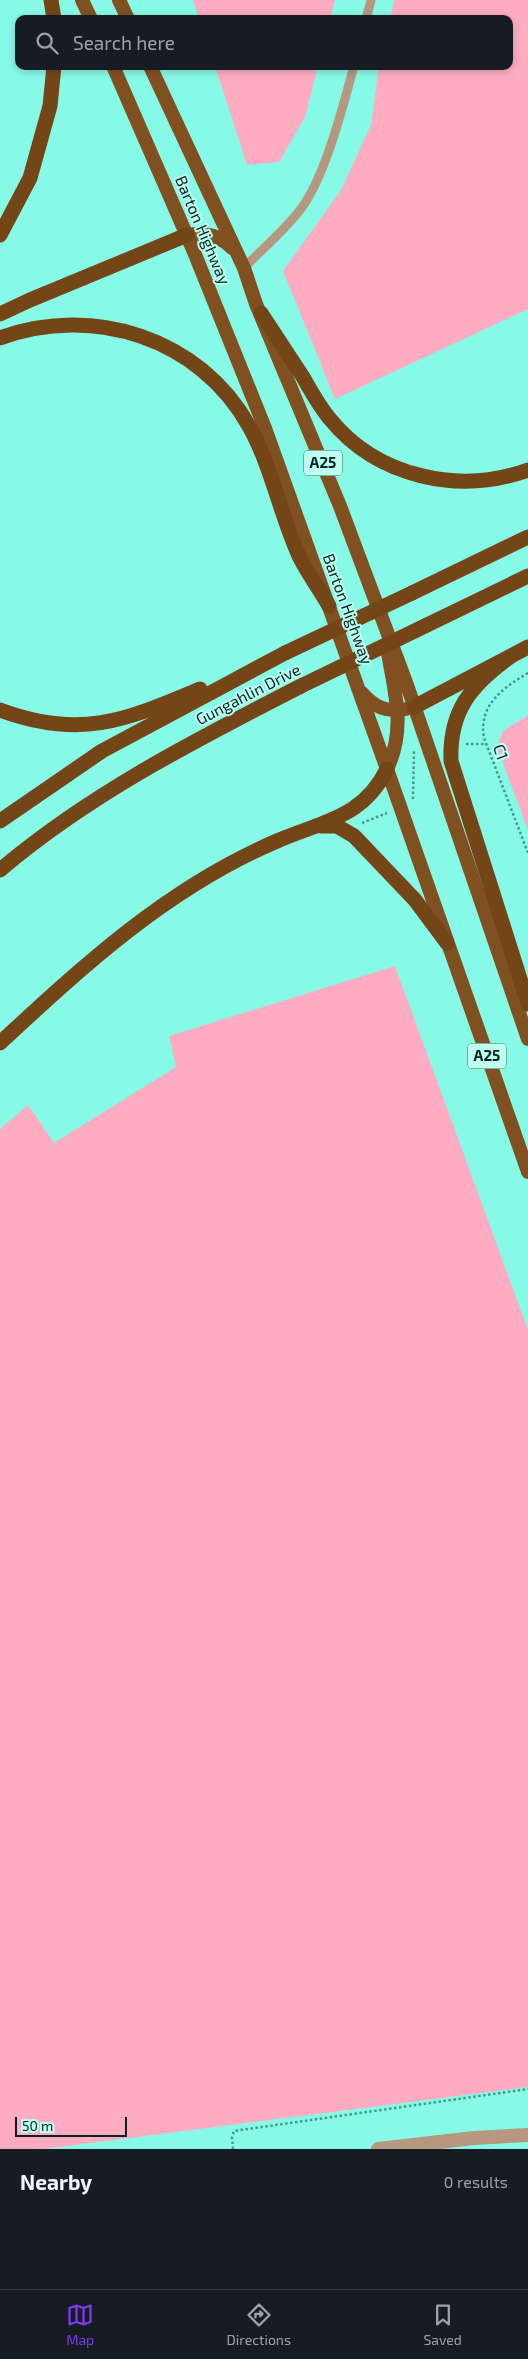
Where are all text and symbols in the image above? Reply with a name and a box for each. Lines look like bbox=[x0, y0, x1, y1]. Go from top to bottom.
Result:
search box bbox=[15, 15, 513, 70]
icon: search bbox=[33, 29, 61, 57]
text: Search here bbox=[73, 31, 175, 54]
street label: Barton Highway bbox=[172, 173, 235, 288]
road number: A25 bbox=[304, 450, 342, 476]
street label: Barton Highway bbox=[320, 551, 377, 667]
street label: Gungahlin Drive bbox=[192, 659, 303, 728]
street label: C1 bbox=[490, 741, 513, 762]
road number: A25 bbox=[468, 1044, 506, 1068]
scale bar bbox=[15, 2114, 128, 2137]
text: 50 m bbox=[22, 2117, 53, 2134]
text: Nearby bbox=[20, 2169, 92, 2194]
text: 0 results bbox=[444, 2172, 508, 2191]
tab: Map bbox=[66, 2301, 94, 2348]
tab: Directions bbox=[227, 2301, 291, 2348]
tab: Saved bbox=[423, 2301, 462, 2348]

